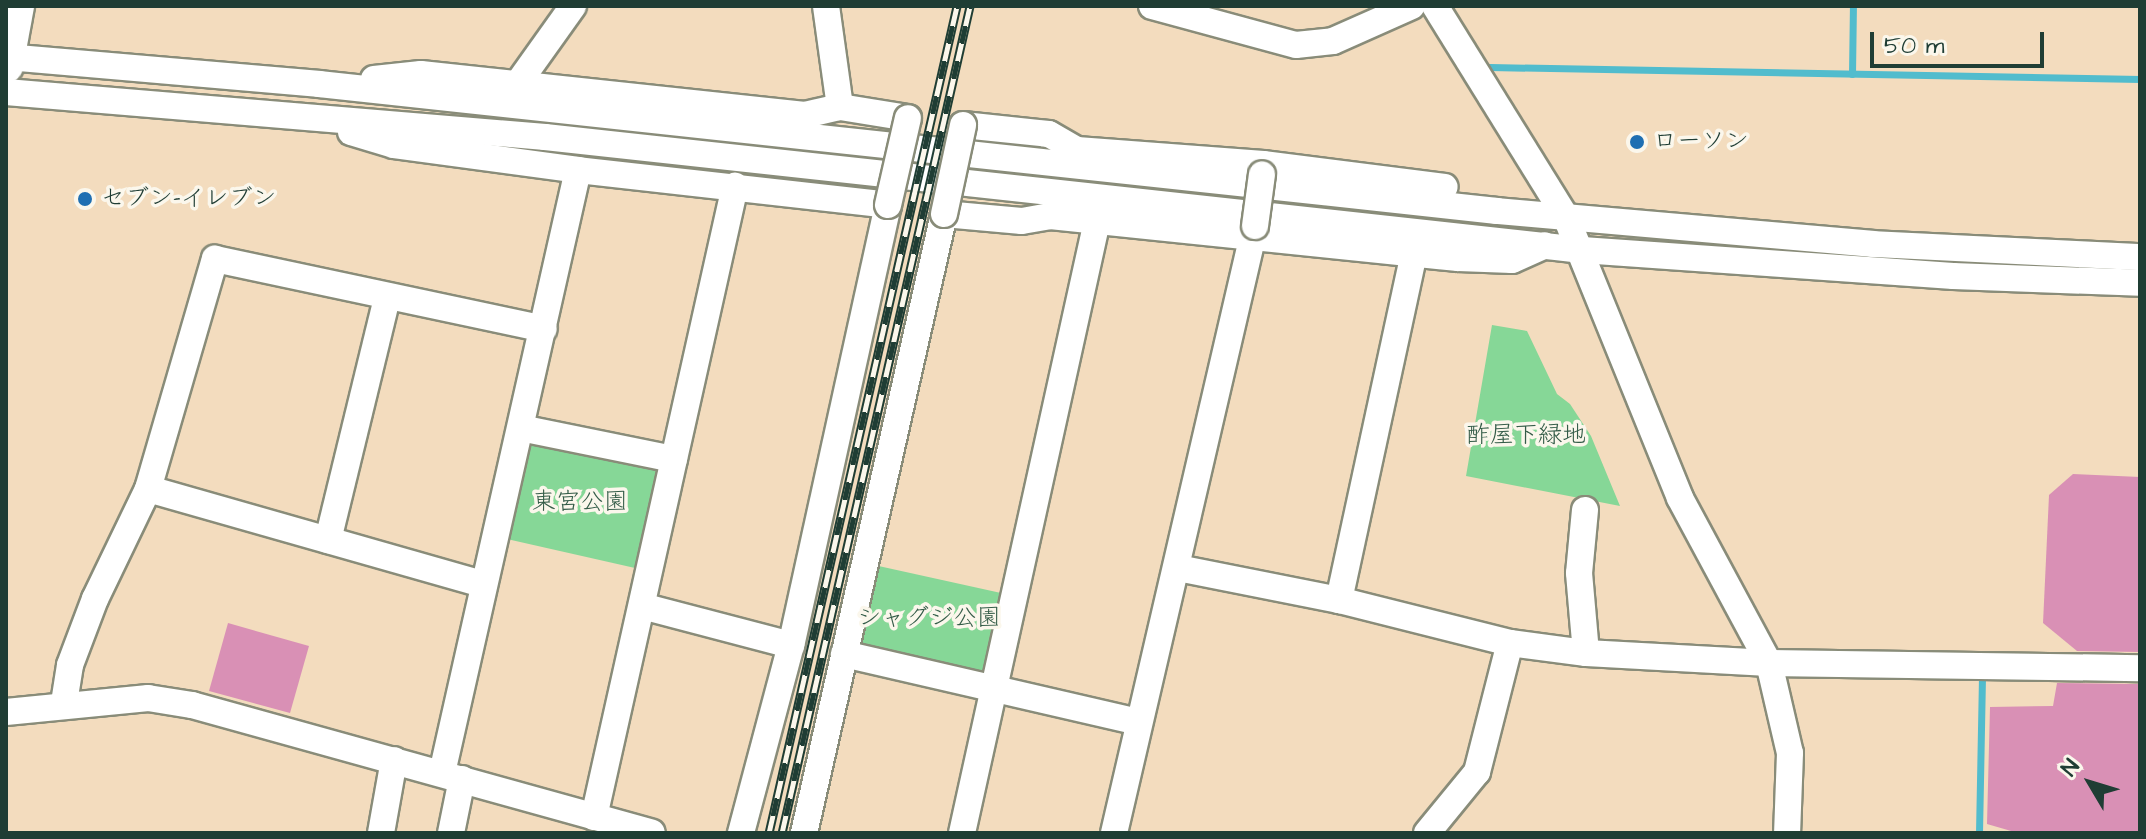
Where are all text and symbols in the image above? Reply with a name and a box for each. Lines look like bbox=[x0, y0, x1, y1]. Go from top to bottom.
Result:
scale bar bbox=[1874, 16, 2048, 66]
text: 50 m bbox=[1884, 29, 1944, 63]
place label: ローソン bbox=[1653, 128, 1749, 156]
marker: ローソン bbox=[1628, 133, 1646, 151]
place label: セブン-イレブン bbox=[101, 185, 276, 213]
marker: セブン-イレブン bbox=[76, 190, 94, 208]
park label: 酢屋下緑地 bbox=[1466, 422, 1586, 450]
park label: 東宮公園 bbox=[532, 489, 628, 517]
park label: シャグジ公園 bbox=[857, 605, 1001, 633]
north arrow bbox=[2050, 743, 2130, 823]
text: N bbox=[2054, 753, 2087, 783]

